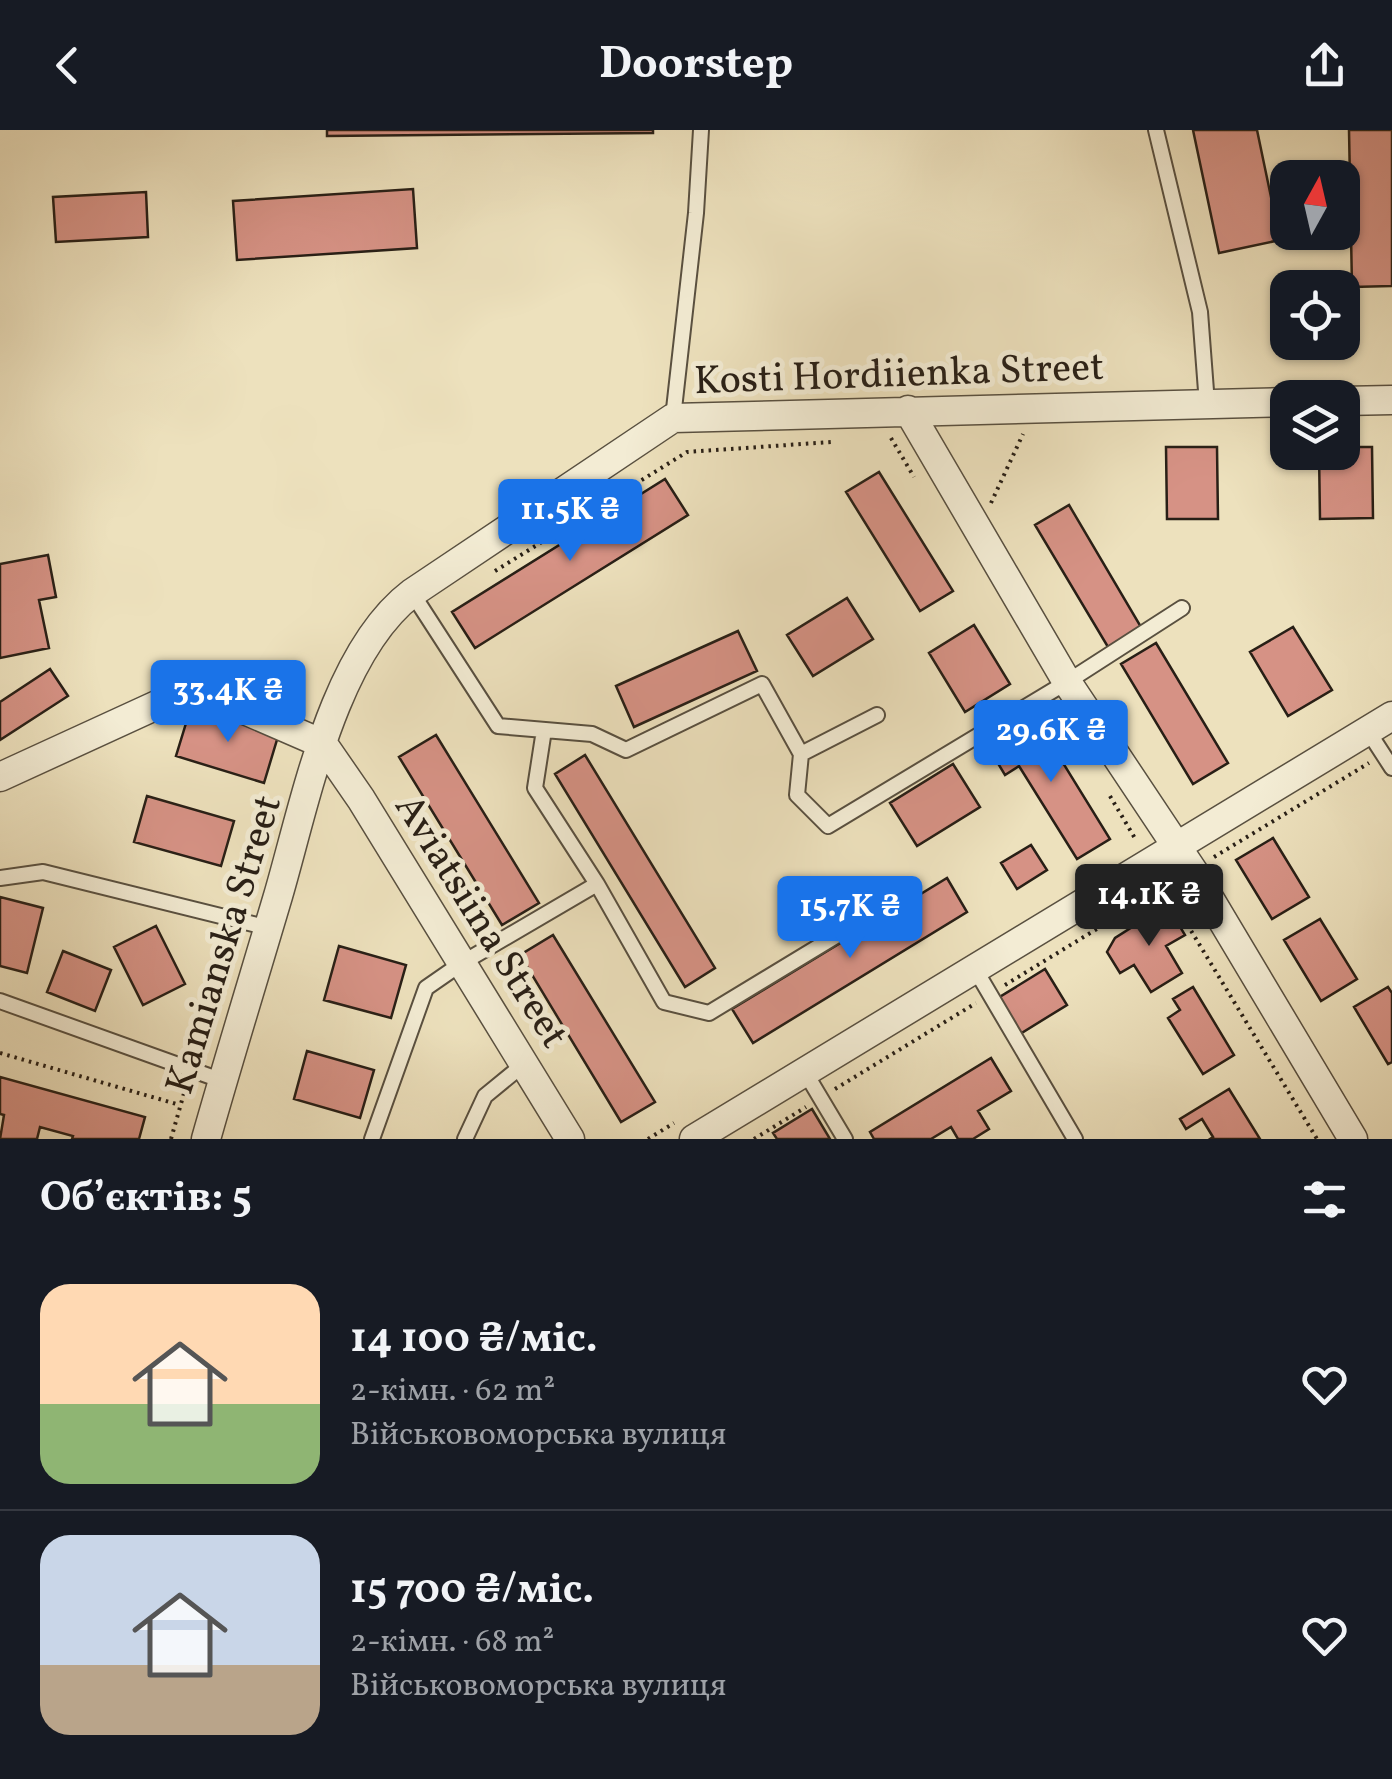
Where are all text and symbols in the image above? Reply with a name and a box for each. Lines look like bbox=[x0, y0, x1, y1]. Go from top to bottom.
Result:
text: Doorstep bbox=[599, 34, 793, 97]
icon: back bbox=[40, 38, 95, 93]
icon: share bbox=[1297, 38, 1352, 93]
north arrow bbox=[1270, 160, 1360, 250]
map controls bbox=[1270, 160, 1360, 470]
button: locate bbox=[1270, 270, 1360, 360]
street label: Kosti Hordiienka Street bbox=[693, 341, 1105, 411]
button: layers bbox=[1270, 380, 1360, 470]
pin: 11.5K ₴ bbox=[478, 479, 662, 564]
text: 11.5K ₴ bbox=[520, 489, 620, 533]
pin: 33.4K ₴ bbox=[136, 660, 320, 745]
text: 33.4K ₴ bbox=[173, 670, 283, 714]
pin: 29.6K ₴ bbox=[959, 700, 1143, 785]
text: 29.6K ₴ bbox=[996, 710, 1106, 754]
street label: Aviatsiina Street bbox=[379, 784, 580, 1060]
street label: Kamianska Street bbox=[154, 789, 298, 1102]
pin: 14.1K ₴ bbox=[1057, 864, 1241, 949]
text: 14.1K ₴ bbox=[1097, 874, 1201, 918]
pin: 15.7K ₴ bbox=[758, 876, 942, 961]
text: 15.7K ₴ bbox=[799, 886, 901, 930]
text: Об’єктів: 5 bbox=[40, 1170, 252, 1229]
icon: filters bbox=[1297, 1172, 1352, 1227]
text: 14 100 ₴/міс. bbox=[350, 1311, 598, 1370]
icon: home bbox=[120, 1324, 240, 1444]
icon: heart bbox=[1297, 1357, 1352, 1412]
text: 2-кімн. · 62 m² bbox=[350, 1370, 555, 1414]
text: Військовоморська вулиця bbox=[350, 1414, 727, 1458]
text: 15 700 ₴/міс. bbox=[350, 1562, 594, 1621]
icon: home bbox=[120, 1575, 240, 1695]
icon: heart bbox=[1297, 1608, 1352, 1663]
text: 2-кімн. · 68 m² bbox=[350, 1621, 554, 1665]
text: Військовоморська вулиця bbox=[350, 1665, 727, 1709]

